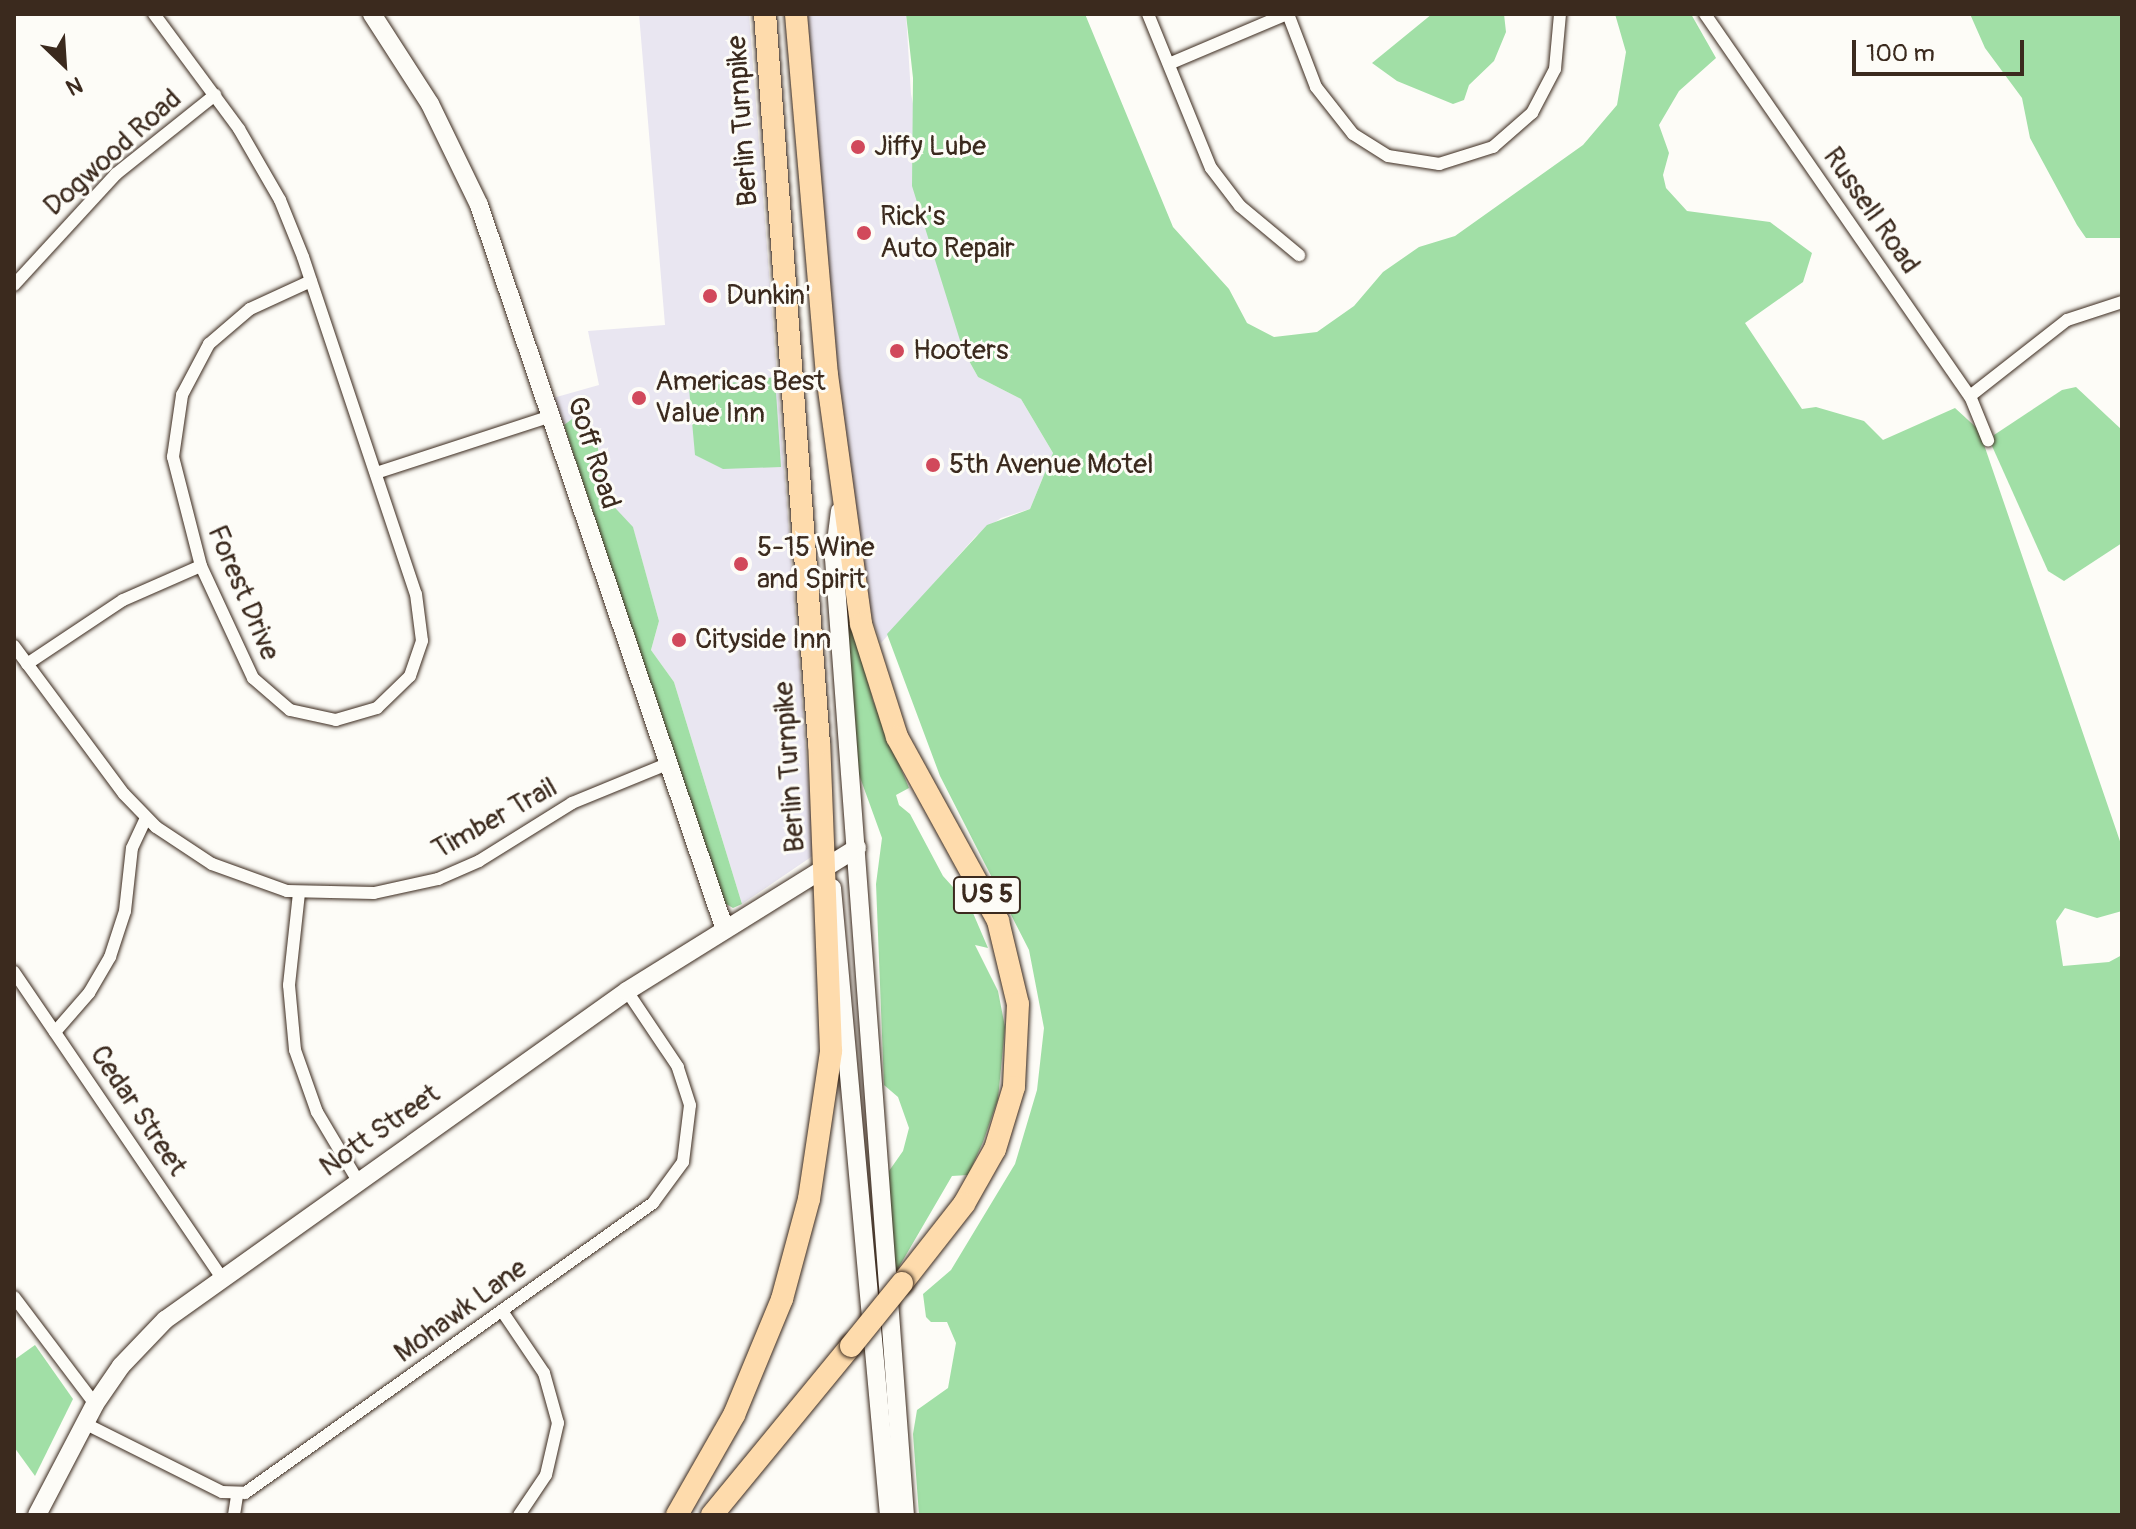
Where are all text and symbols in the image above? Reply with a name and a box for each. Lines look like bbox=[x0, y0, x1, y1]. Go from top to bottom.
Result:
north arrow bbox=[24, 24, 104, 104]
scale bar bbox=[1856, 24, 2028, 74]
street label: Berlin Turnpike bbox=[720, 34, 766, 208]
text: 100 m bbox=[1866, 39, 1935, 68]
text: N bbox=[61, 70, 87, 102]
street label: Dogwood Road bbox=[37, 82, 189, 224]
place label: Jiffy Lube bbox=[874, 130, 986, 164]
marker: Jiffy Lube bbox=[849, 138, 867, 156]
street label: Russell Road bbox=[1815, 141, 1927, 281]
place label: Rick's Auto Repair bbox=[880, 200, 1015, 266]
marker: Rick's Auto Repair bbox=[855, 224, 873, 242]
place label: Dunkin' bbox=[726, 279, 811, 313]
marker: Dunkin' bbox=[701, 287, 719, 305]
place label: Hooters bbox=[913, 334, 1008, 368]
marker: Hooters bbox=[888, 342, 906, 360]
place label: Americas Best Value Inn bbox=[655, 365, 826, 431]
marker: Americas Best Value Inn bbox=[630, 389, 648, 407]
street label: Goff Road bbox=[559, 393, 627, 513]
place label: 5th Avenue Motel bbox=[949, 448, 1154, 482]
marker: 5th Avenue Motel bbox=[924, 456, 942, 474]
street label: Forest Drive bbox=[200, 520, 286, 666]
place label: 5-15 Wine and Spirit bbox=[757, 531, 875, 597]
marker: 5-15 Wine and Spirit bbox=[732, 555, 750, 573]
place label: Cityside Inn bbox=[695, 623, 831, 657]
marker: Cityside Inn bbox=[670, 631, 688, 649]
street label: Berlin Turnpike bbox=[767, 680, 813, 854]
street label: Timber Trail bbox=[427, 771, 563, 867]
road number: US 5 bbox=[951, 873, 1023, 917]
street label: Cedar Street bbox=[82, 1039, 194, 1183]
street label: Nott Street bbox=[314, 1078, 446, 1184]
street label: Mohawk Lane bbox=[388, 1252, 534, 1370]

